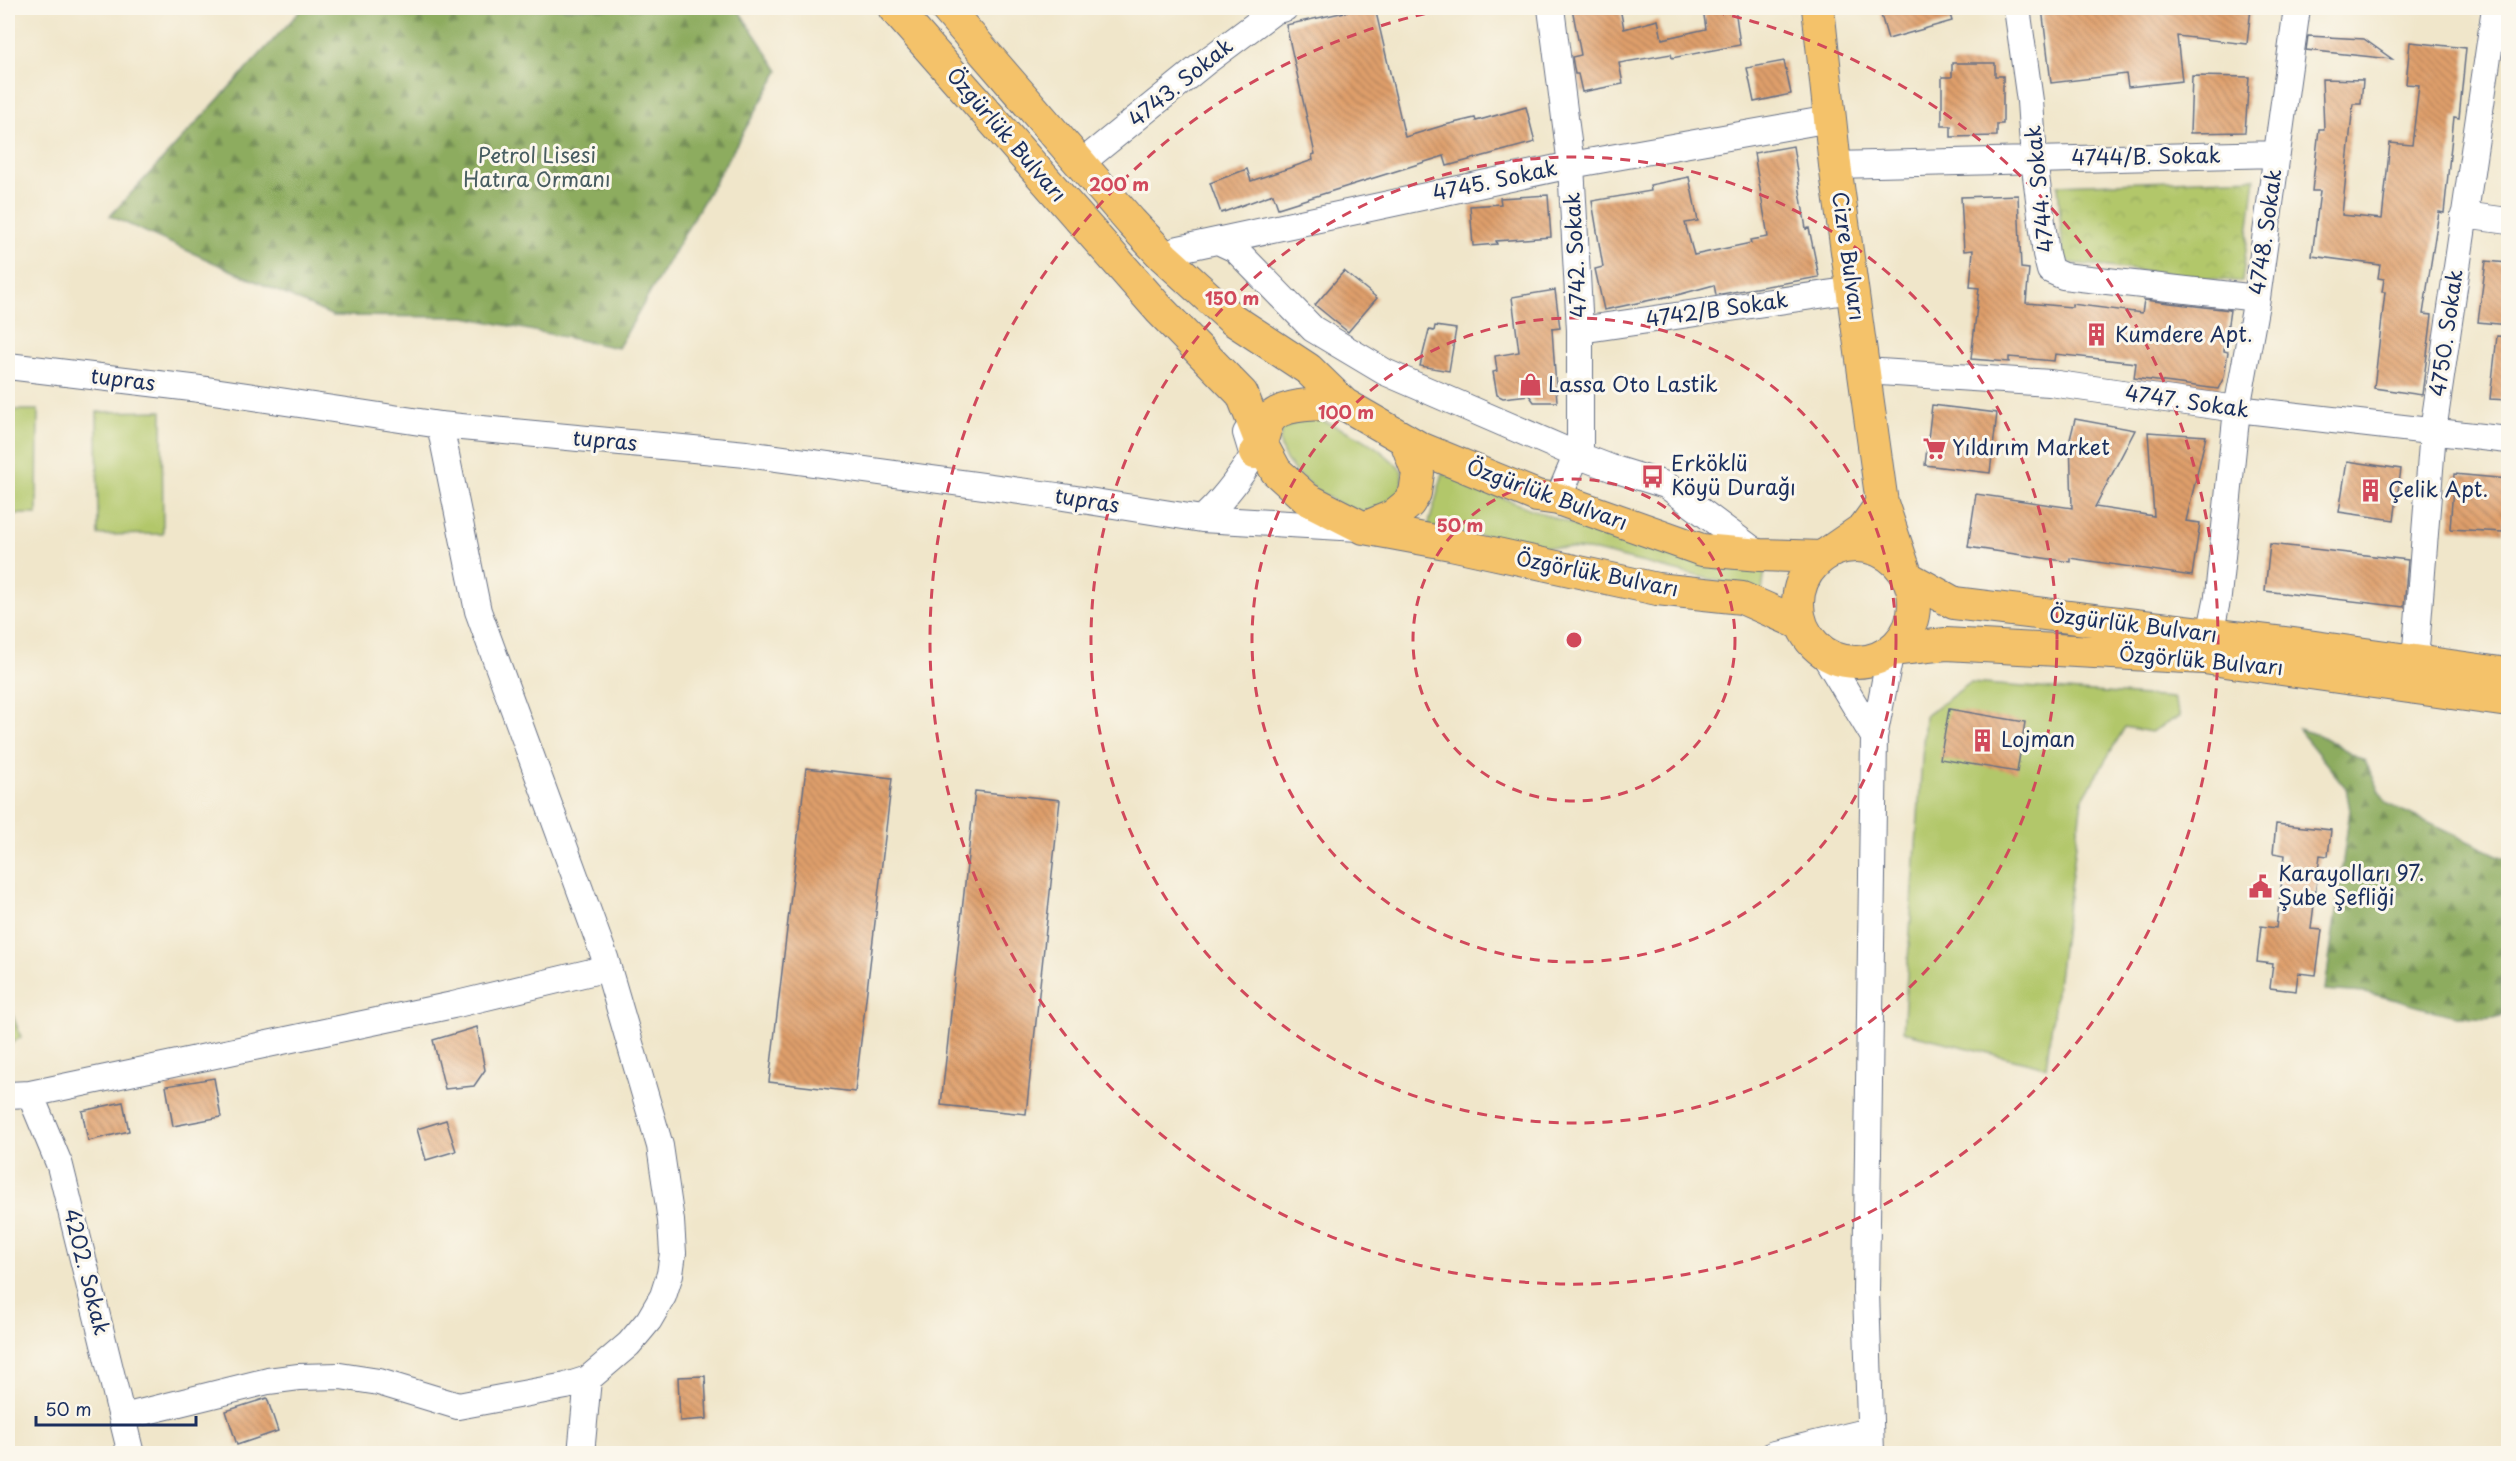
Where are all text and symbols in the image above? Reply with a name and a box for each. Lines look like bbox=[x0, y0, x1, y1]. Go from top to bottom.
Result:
street label: 4743. Sokak bbox=[1121, 29, 1239, 134]
street label: Özgürlük Bulvarı bbox=[940, 59, 1075, 208]
street label: 4744. Sokak bbox=[2015, 124, 2061, 254]
park label: Petrol Lisesi Hatıra Ormanı bbox=[463, 138, 611, 194]
street label: 4744/B. Sokak bbox=[2071, 138, 2221, 172]
street label: 4745. Sokak bbox=[1429, 150, 1560, 208]
street label: 4748. Sokak bbox=[2239, 167, 2289, 297]
text: 200 m bbox=[1089, 170, 1149, 197]
street label: Cizre Bulvarı bbox=[1825, 189, 1875, 322]
street label: 4742. Sokak bbox=[1555, 191, 1593, 319]
street label: 4750. Sokak bbox=[2420, 267, 2470, 398]
street label: 4742/B Sokak bbox=[1643, 282, 1790, 334]
text: 150 m bbox=[1205, 284, 1259, 311]
place label: Kumdere Apt. bbox=[2115, 317, 2253, 349]
building icon: Kumdere Apt. bbox=[2084, 322, 2110, 348]
street label: tupras bbox=[89, 358, 157, 398]
place label: Lassa Oto Lastik bbox=[1548, 367, 1718, 399]
shop icon: Lassa Oto Lastik bbox=[1517, 372, 1543, 398]
street label: 4747. Sokak bbox=[2123, 375, 2251, 425]
text: 100 m bbox=[1318, 398, 1374, 425]
street label: tupras bbox=[572, 420, 639, 458]
place label: Yıldırım Market bbox=[1952, 430, 2110, 462]
supermarket icon: Yıldırım Market bbox=[1921, 435, 1947, 461]
place label: Erköklü Köyü Durağı bbox=[1671, 446, 1796, 502]
street label: Özgürlük Bulvarı bbox=[1463, 449, 1633, 537]
bus stop icon: Erköklü Köyü Durağı bbox=[1640, 463, 1666, 489]
place label: Çelik Apt. bbox=[2388, 472, 2488, 504]
building icon: Çelik Apt. bbox=[2357, 477, 2383, 503]
street label: tupras bbox=[1053, 478, 1122, 520]
text: 50 m bbox=[1437, 511, 1483, 538]
street label: Özgörlük Bulvarı bbox=[1513, 541, 1681, 603]
street label: Özgürlük Bulvarı bbox=[2047, 597, 2219, 649]
centre of rings bbox=[1564, 630, 1584, 650]
street label: Özgörlük Bulvarı bbox=[2118, 636, 2285, 682]
place label: Lojman bbox=[2001, 722, 2075, 754]
building icon: Lojman bbox=[1970, 727, 1996, 753]
place label: Karayolları 97. Şube Şefliği bbox=[2278, 856, 2425, 912]
public building icon: Karayolları 97. Şube Şefliği bbox=[2247, 873, 2273, 899]
street label: 4202. Sokak bbox=[57, 1205, 119, 1338]
scale bar bbox=[36, 1389, 196, 1427]
text: 50 m bbox=[45, 1395, 92, 1422]

